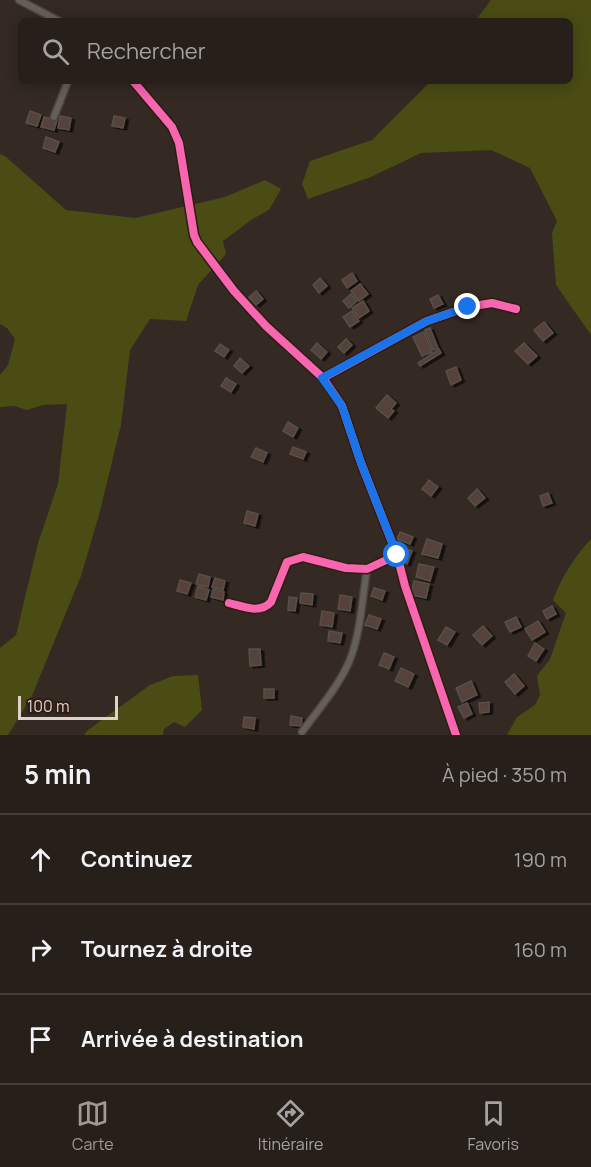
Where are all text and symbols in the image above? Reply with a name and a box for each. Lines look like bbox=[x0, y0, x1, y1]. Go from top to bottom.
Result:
search box bbox=[18, 18, 573, 84]
icon: search bbox=[39, 35, 72, 68]
text: Rechercher bbox=[87, 36, 206, 66]
route end bbox=[454, 293, 480, 319]
route start bbox=[383, 541, 409, 567]
scale bar bbox=[18, 693, 118, 720]
text: 100 m bbox=[27, 695, 70, 717]
text: 5 min bbox=[24, 756, 91, 792]
text: À pied · 350 m bbox=[442, 761, 567, 788]
icon: ahead bbox=[24, 843, 57, 876]
text: Continuez bbox=[81, 844, 193, 874]
text: 190 m bbox=[514, 846, 567, 873]
icon: right bbox=[24, 933, 57, 966]
text: Tournez à droite bbox=[81, 934, 253, 964]
text: 160 m bbox=[514, 936, 567, 963]
icon: arrive bbox=[24, 1023, 57, 1056]
text: Arrivée à destination bbox=[81, 1024, 304, 1054]
tab: Carte bbox=[72, 1097, 114, 1155]
tab: Itinéraire bbox=[258, 1097, 323, 1155]
tab: Favoris bbox=[467, 1097, 519, 1155]

